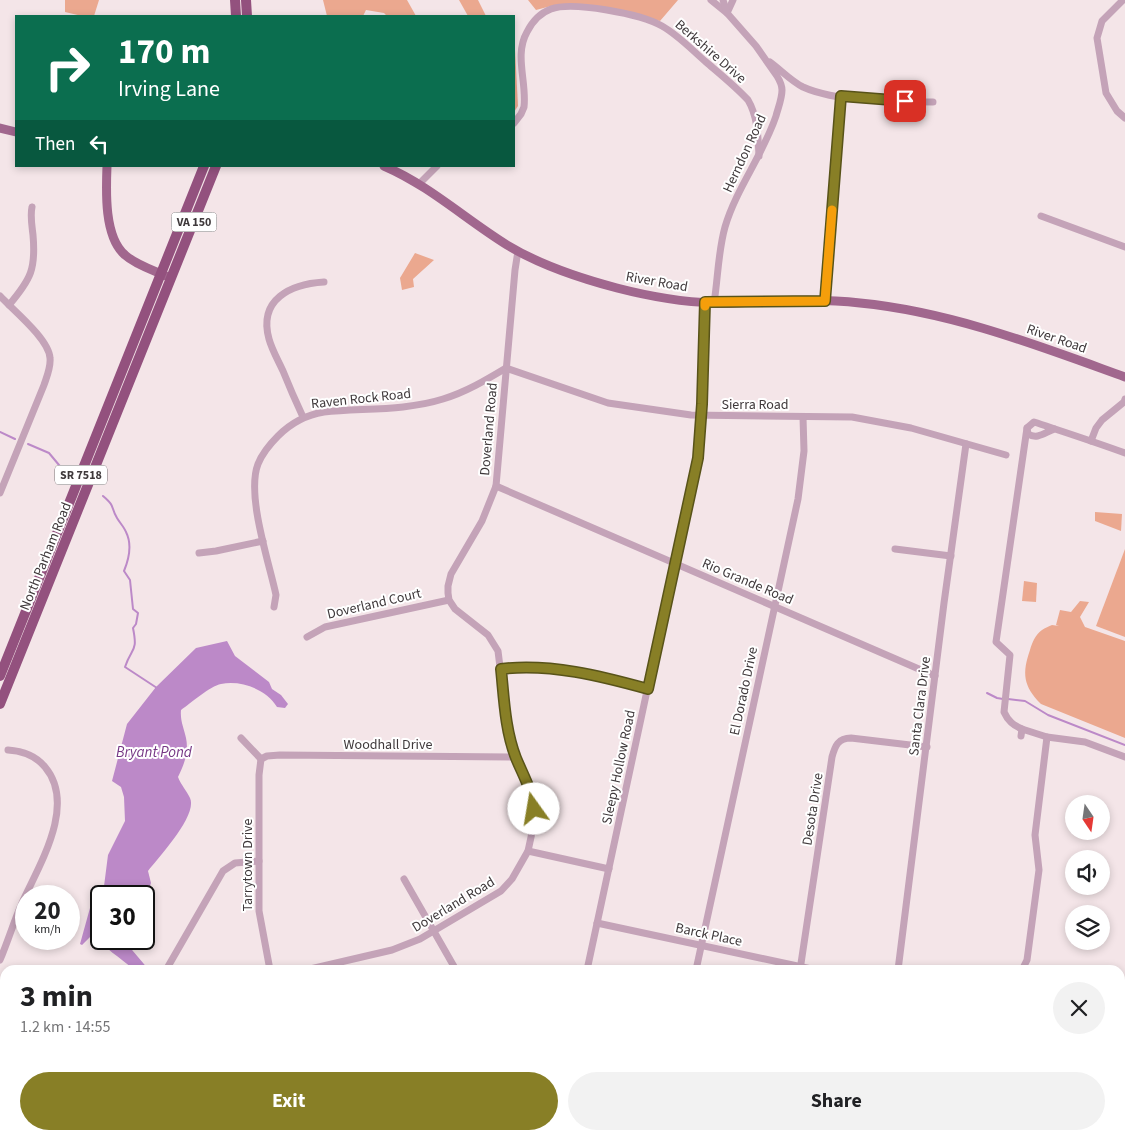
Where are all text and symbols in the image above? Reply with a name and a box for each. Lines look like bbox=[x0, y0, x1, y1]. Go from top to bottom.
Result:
street label: Berkshire Drive bbox=[670, 15, 750, 88]
text: 170 m bbox=[118, 27, 210, 77]
icon: right bbox=[35, 35, 100, 100]
text: Irving Lane bbox=[118, 73, 220, 105]
pin bbox=[884, 80, 926, 122]
icon: arrive bbox=[891, 87, 919, 115]
street label: Herndon Road bbox=[718, 111, 772, 196]
icon: left bbox=[85, 130, 113, 158]
text: Then bbox=[35, 131, 75, 158]
road number: VA 150 bbox=[172, 212, 216, 232]
street label: River Road bbox=[624, 267, 689, 297]
street label: River Road bbox=[1024, 319, 1089, 359]
street label: Doverland Road bbox=[475, 382, 503, 476]
street label: Raven Rock Road bbox=[310, 384, 412, 414]
street label: Sierra Road bbox=[721, 395, 789, 415]
road number: SR 7518 bbox=[55, 466, 107, 484]
street label: North Parham Road bbox=[15, 499, 77, 613]
street label: Rio Grande Road bbox=[699, 554, 796, 610]
street label: Doverland Court bbox=[325, 583, 424, 625]
street label: El Dorado Drive bbox=[725, 645, 763, 737]
street label: Santa Clara Drive bbox=[904, 655, 936, 757]
street label: Sleepy Hollow Road bbox=[597, 708, 641, 826]
street label: Woodhall Drive bbox=[344, 735, 433, 755]
water label: Bryant Pond bbox=[116, 742, 193, 763]
street label: Desota Drive bbox=[797, 771, 829, 847]
position arrow bbox=[507, 782, 559, 834]
north arrow bbox=[1065, 795, 1110, 840]
map controls bbox=[1065, 795, 1110, 950]
street label: Tarrytown Drive bbox=[238, 818, 258, 912]
button: sound bbox=[1065, 850, 1110, 895]
street label: Doverland Road bbox=[408, 872, 499, 937]
speed limit sign: 30 bbox=[90, 885, 155, 950]
text: 20 bbox=[34, 893, 61, 929]
button: layers bbox=[1065, 905, 1110, 950]
street label: Barck Place bbox=[674, 918, 744, 952]
text: km/h bbox=[34, 921, 61, 938]
text: 3 min bbox=[20, 975, 93, 1018]
button: close bbox=[1053, 982, 1105, 1034]
text: 1.2 km · 14:55 bbox=[20, 1016, 110, 1038]
button: Exit bbox=[20, 1072, 558, 1130]
button: Share bbox=[568, 1072, 1105, 1130]

